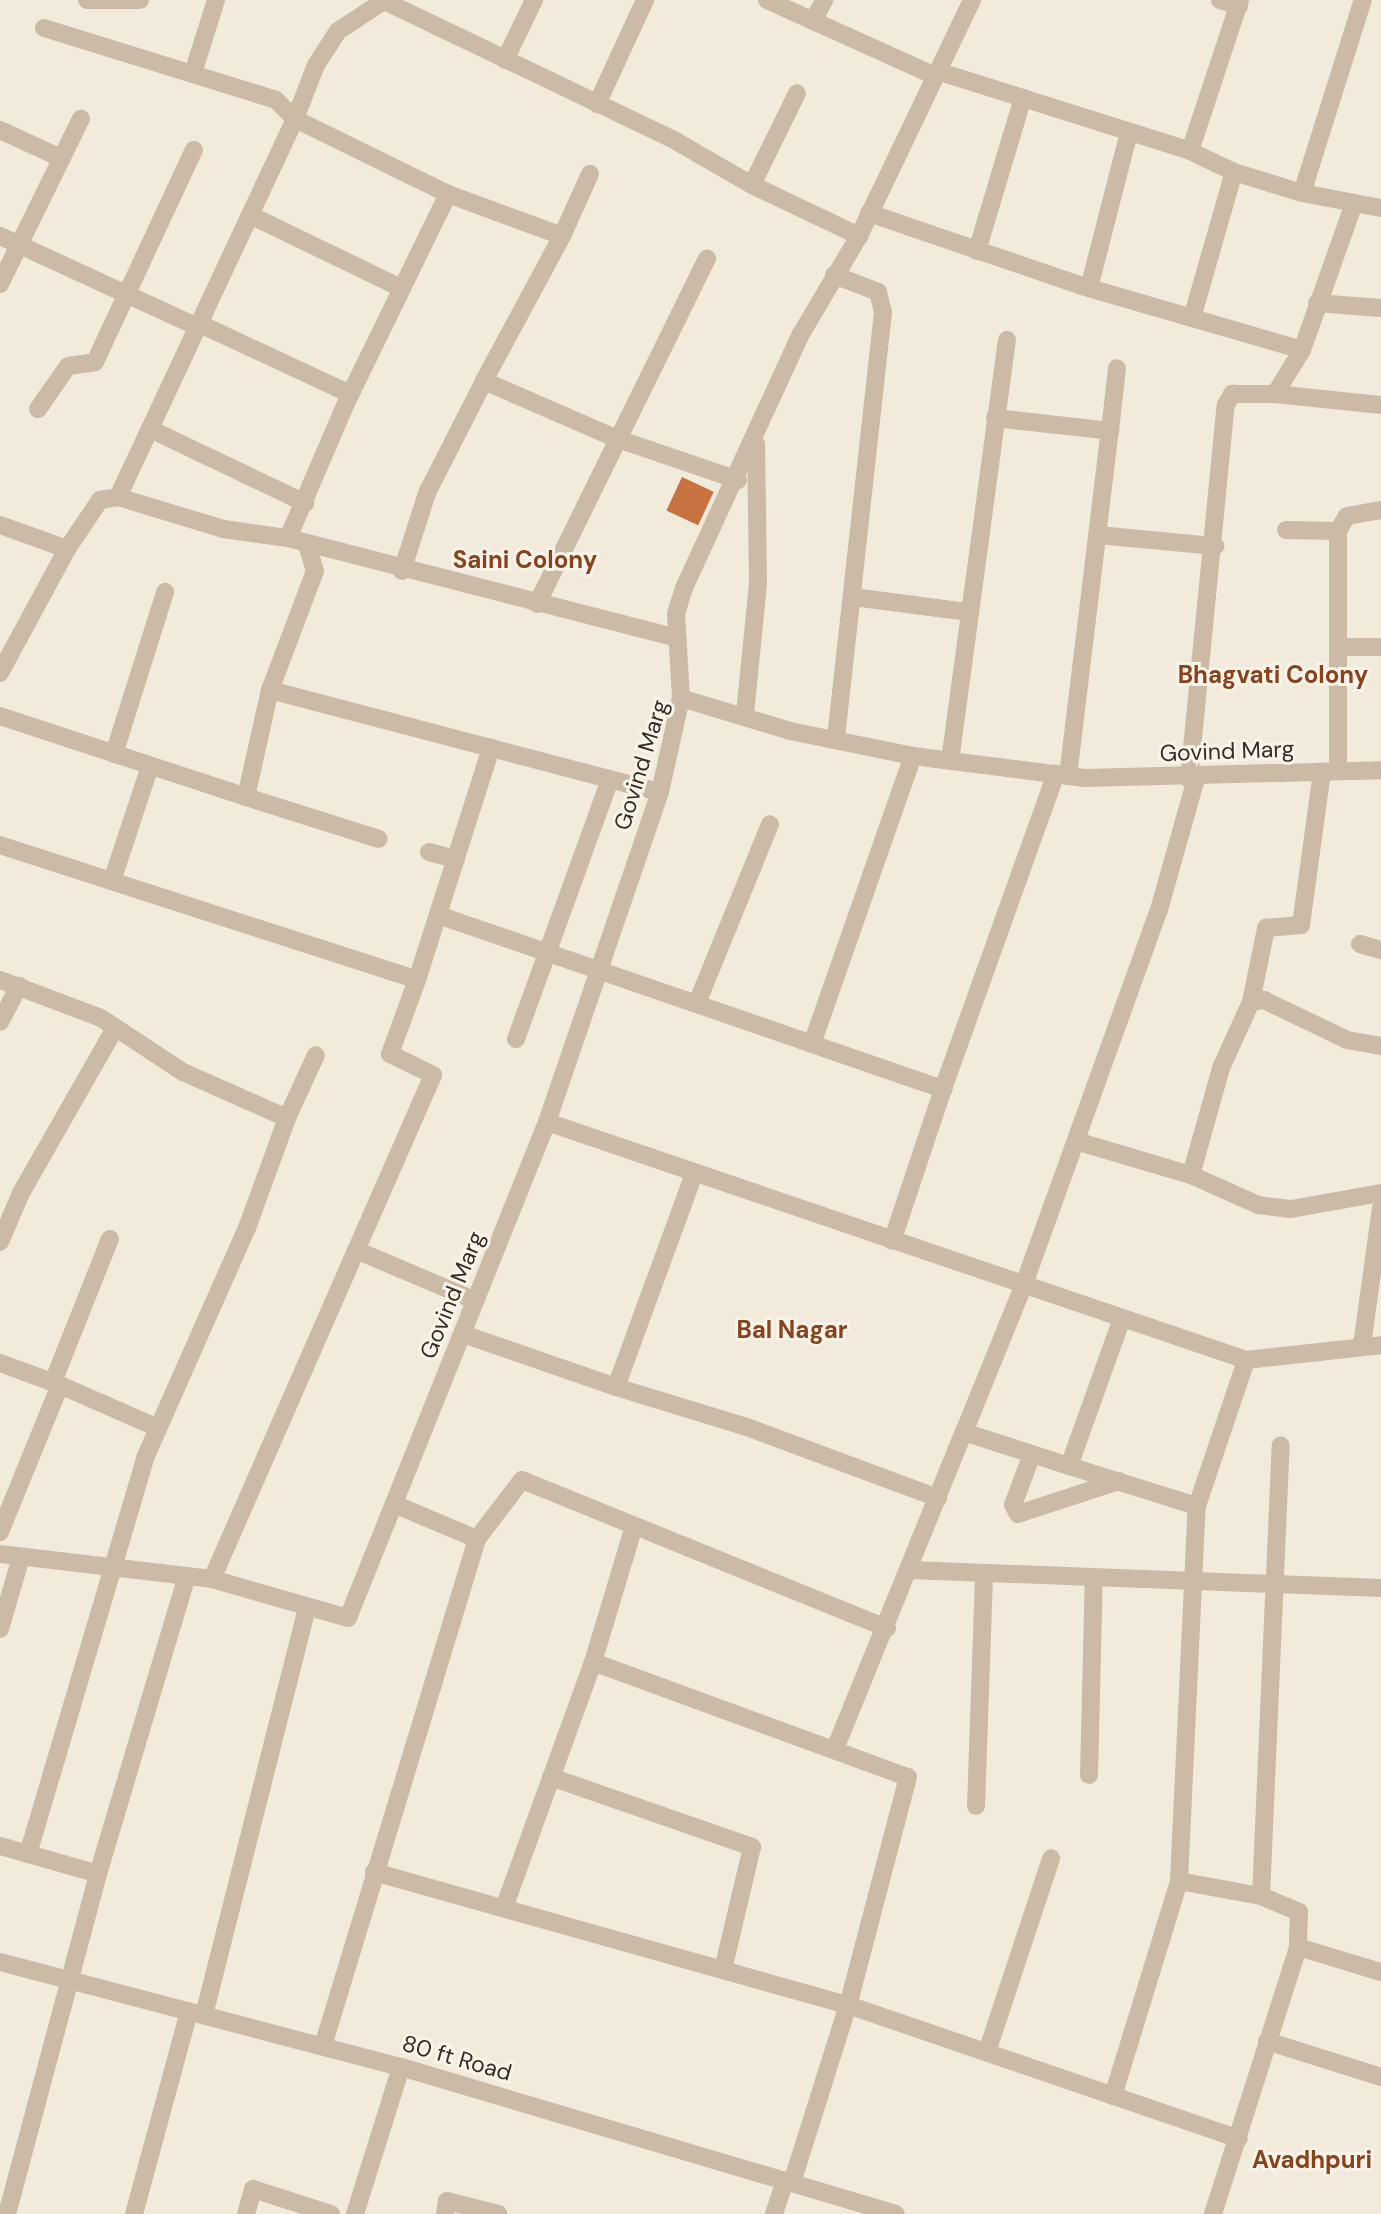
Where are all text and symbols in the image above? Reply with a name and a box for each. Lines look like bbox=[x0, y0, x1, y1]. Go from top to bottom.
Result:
district label: Saini Colony bbox=[453, 546, 597, 574]
district label: Bhagvati Colony bbox=[1178, 661, 1368, 689]
street label: Govind Marg bbox=[608, 697, 674, 833]
street label: Govind Marg bbox=[1159, 735, 1295, 767]
street label: Govind Marg bbox=[414, 1227, 490, 1363]
district label: Bal Nagar bbox=[736, 1316, 848, 1344]
street label: 80 ft Road bbox=[399, 2029, 515, 2087]
district label: Avadhpuri bbox=[1252, 2146, 1372, 2174]

